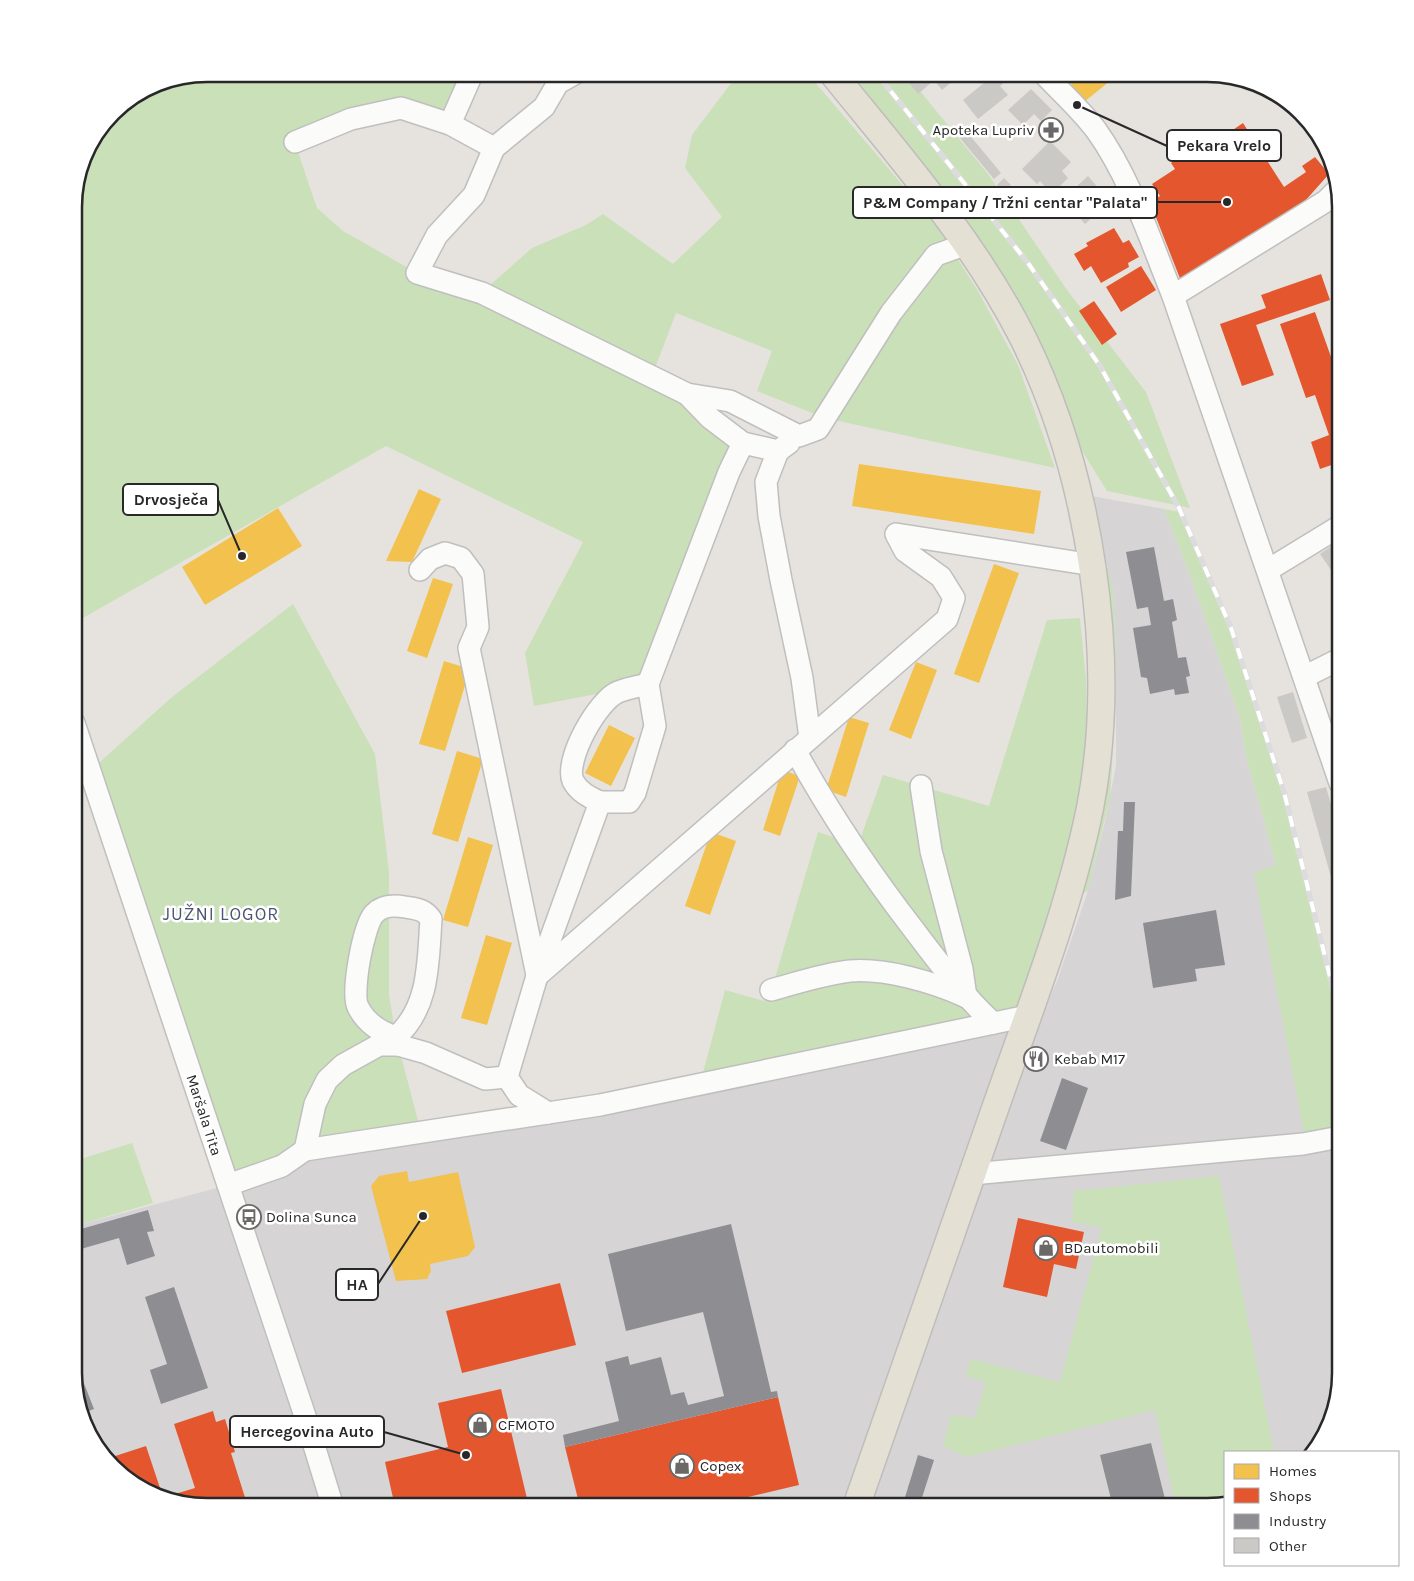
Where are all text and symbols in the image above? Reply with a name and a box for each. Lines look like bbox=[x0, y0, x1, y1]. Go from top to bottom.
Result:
pharmacy icon: Apoteka Lupriv bbox=[1038, 117, 1064, 143]
place label: Apoteka Lupriv bbox=[933, 121, 1034, 139]
callout: Pekara Vrelo bbox=[1167, 130, 1281, 161]
text: Pekara Vrelo bbox=[1177, 136, 1271, 155]
callout: P&M Company / Tržni centar "Palata" bbox=[853, 187, 1157, 218]
text: P&M Company / Tržni centar "Palata" bbox=[863, 193, 1147, 212]
callout: Drvosječa bbox=[123, 484, 218, 515]
text: Drvosječa bbox=[134, 490, 208, 509]
district label: JUŽNI LOGOR bbox=[163, 903, 279, 925]
restaurant icon: Kebab M17 bbox=[1023, 1046, 1049, 1072]
place label: Kebab M17 bbox=[1054, 1050, 1125, 1068]
street label: Maršala Tita bbox=[182, 1072, 226, 1158]
bus stop icon: Dolina Sunca bbox=[236, 1204, 262, 1230]
place label: Dolina Sunca bbox=[266, 1208, 357, 1226]
shop icon: BDautomobili bbox=[1033, 1235, 1059, 1261]
place label: BDautomobili bbox=[1064, 1239, 1159, 1257]
callout: HA bbox=[336, 1269, 378, 1300]
text: HA bbox=[346, 1275, 368, 1294]
shop icon: CFMOTO bbox=[467, 1412, 493, 1438]
callout: Hercegovina Auto bbox=[230, 1416, 384, 1447]
place label: CFMOTO bbox=[498, 1416, 555, 1434]
text: Hercegovina Auto bbox=[240, 1422, 374, 1441]
legend bbox=[1224, 1451, 1399, 1566]
shop icon: Copex bbox=[669, 1453, 695, 1479]
place label: Copex bbox=[700, 1457, 742, 1475]
text: Homes bbox=[1269, 1462, 1317, 1480]
text: Shops bbox=[1269, 1487, 1312, 1505]
text: Industry bbox=[1269, 1512, 1326, 1530]
text: Other bbox=[1269, 1537, 1307, 1555]

